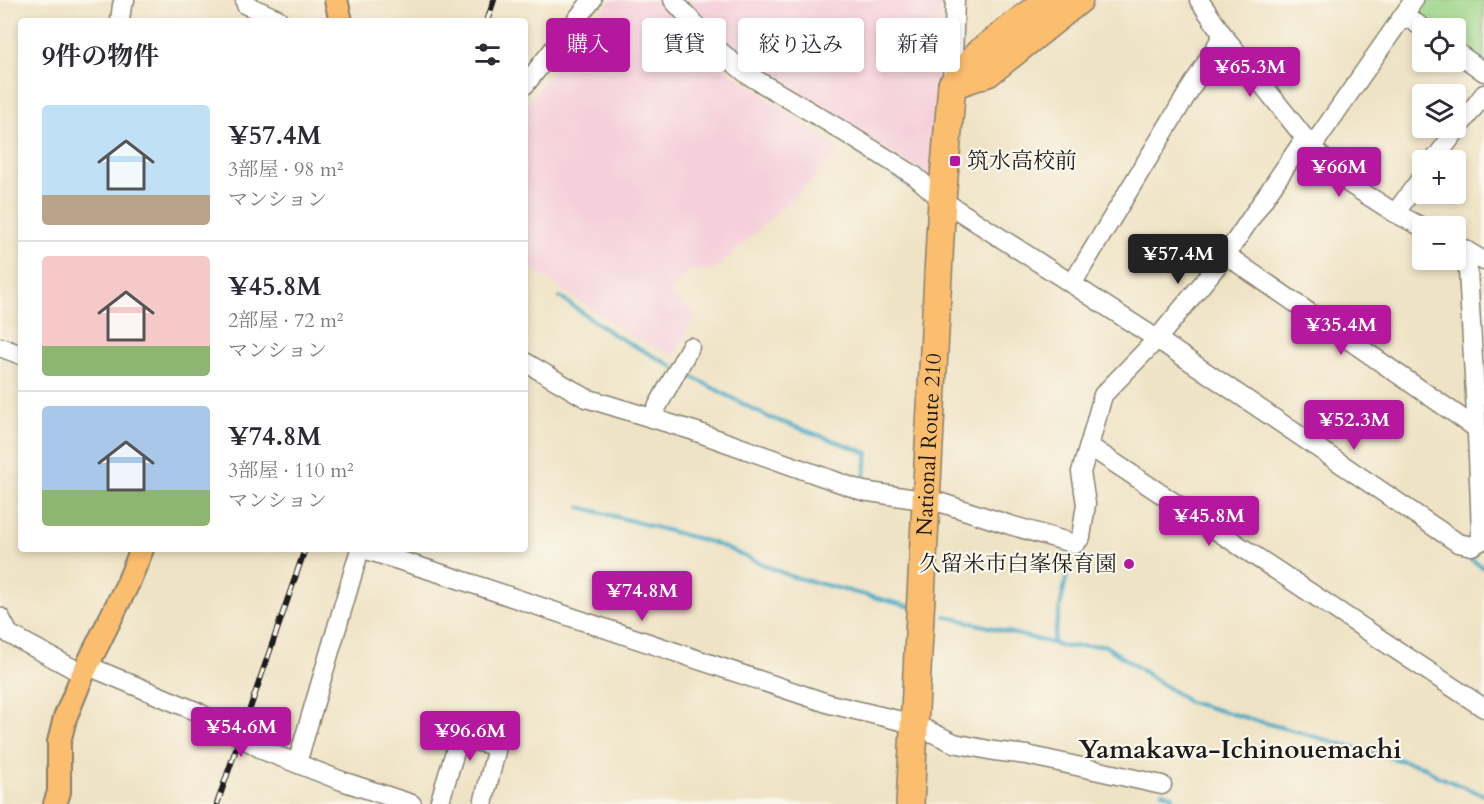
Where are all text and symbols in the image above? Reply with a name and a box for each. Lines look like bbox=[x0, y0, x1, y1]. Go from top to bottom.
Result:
chip: 購入 bbox=[546, 18, 630, 72]
chip: 賃貸 bbox=[642, 18, 726, 72]
chip: 絞り込み bbox=[738, 18, 864, 72]
chip: 新着 bbox=[876, 18, 960, 72]
map controls bbox=[1412, 18, 1466, 270]
button: locate bbox=[1412, 18, 1466, 72]
icon: filters bbox=[471, 38, 504, 71]
text: 9件の物件 bbox=[42, 39, 159, 74]
pin: ¥65.3M bbox=[1201, 47, 1299, 98]
text: ¥65.3M bbox=[1214, 53, 1286, 80]
button: layers bbox=[1412, 84, 1466, 138]
text: ¥57.4M bbox=[228, 118, 321, 153]
icon: home bbox=[90, 129, 162, 201]
place label: 筑水高校前 bbox=[967, 146, 1077, 176]
pin: ¥66M bbox=[1303, 147, 1375, 198]
button: + bbox=[1412, 150, 1466, 204]
text: ¥66M bbox=[1311, 153, 1367, 180]
marker: 筑水高校前 bbox=[948, 154, 962, 168]
text: 3部屋 · 98 m² bbox=[228, 156, 344, 183]
text: マンション bbox=[228, 186, 327, 213]
button: − bbox=[1412, 216, 1466, 270]
pin: ¥57.4M bbox=[1129, 234, 1227, 285]
text: ¥57.4M bbox=[1142, 240, 1214, 267]
text: ¥45.8M bbox=[228, 269, 321, 304]
icon: home bbox=[90, 280, 162, 352]
pin: ¥35.4M bbox=[1292, 305, 1390, 356]
text: 2部屋 · 72 m² bbox=[228, 307, 344, 334]
text: ¥35.4M bbox=[1305, 311, 1377, 338]
text: マンション bbox=[228, 337, 327, 364]
street label: National Route 210 bbox=[909, 352, 949, 537]
pin: ¥52.3M bbox=[1305, 400, 1403, 451]
text: ¥52.3M bbox=[1318, 406, 1390, 433]
text: ¥74.8M bbox=[228, 419, 321, 454]
icon: home bbox=[90, 430, 162, 502]
text: 3部屋 · 110 m² bbox=[228, 457, 354, 484]
text: マンション bbox=[228, 487, 327, 514]
pin: ¥45.8M bbox=[1160, 496, 1258, 547]
text: ¥45.8M bbox=[1173, 502, 1245, 529]
place label: 久留米市白峯保育園 bbox=[919, 549, 1117, 579]
marker: 久留米市白峯保育園 bbox=[1122, 557, 1136, 571]
pin: ¥74.8M bbox=[593, 571, 691, 622]
text: ¥74.8M bbox=[606, 577, 678, 604]
pin: ¥54.6M bbox=[192, 707, 290, 758]
pin: ¥96.6M bbox=[421, 711, 519, 762]
text: ¥54.6M bbox=[205, 713, 277, 740]
text: ¥96.6M bbox=[434, 717, 506, 744]
district label: Yamakawa-Ichinouemachi bbox=[1079, 732, 1401, 767]

